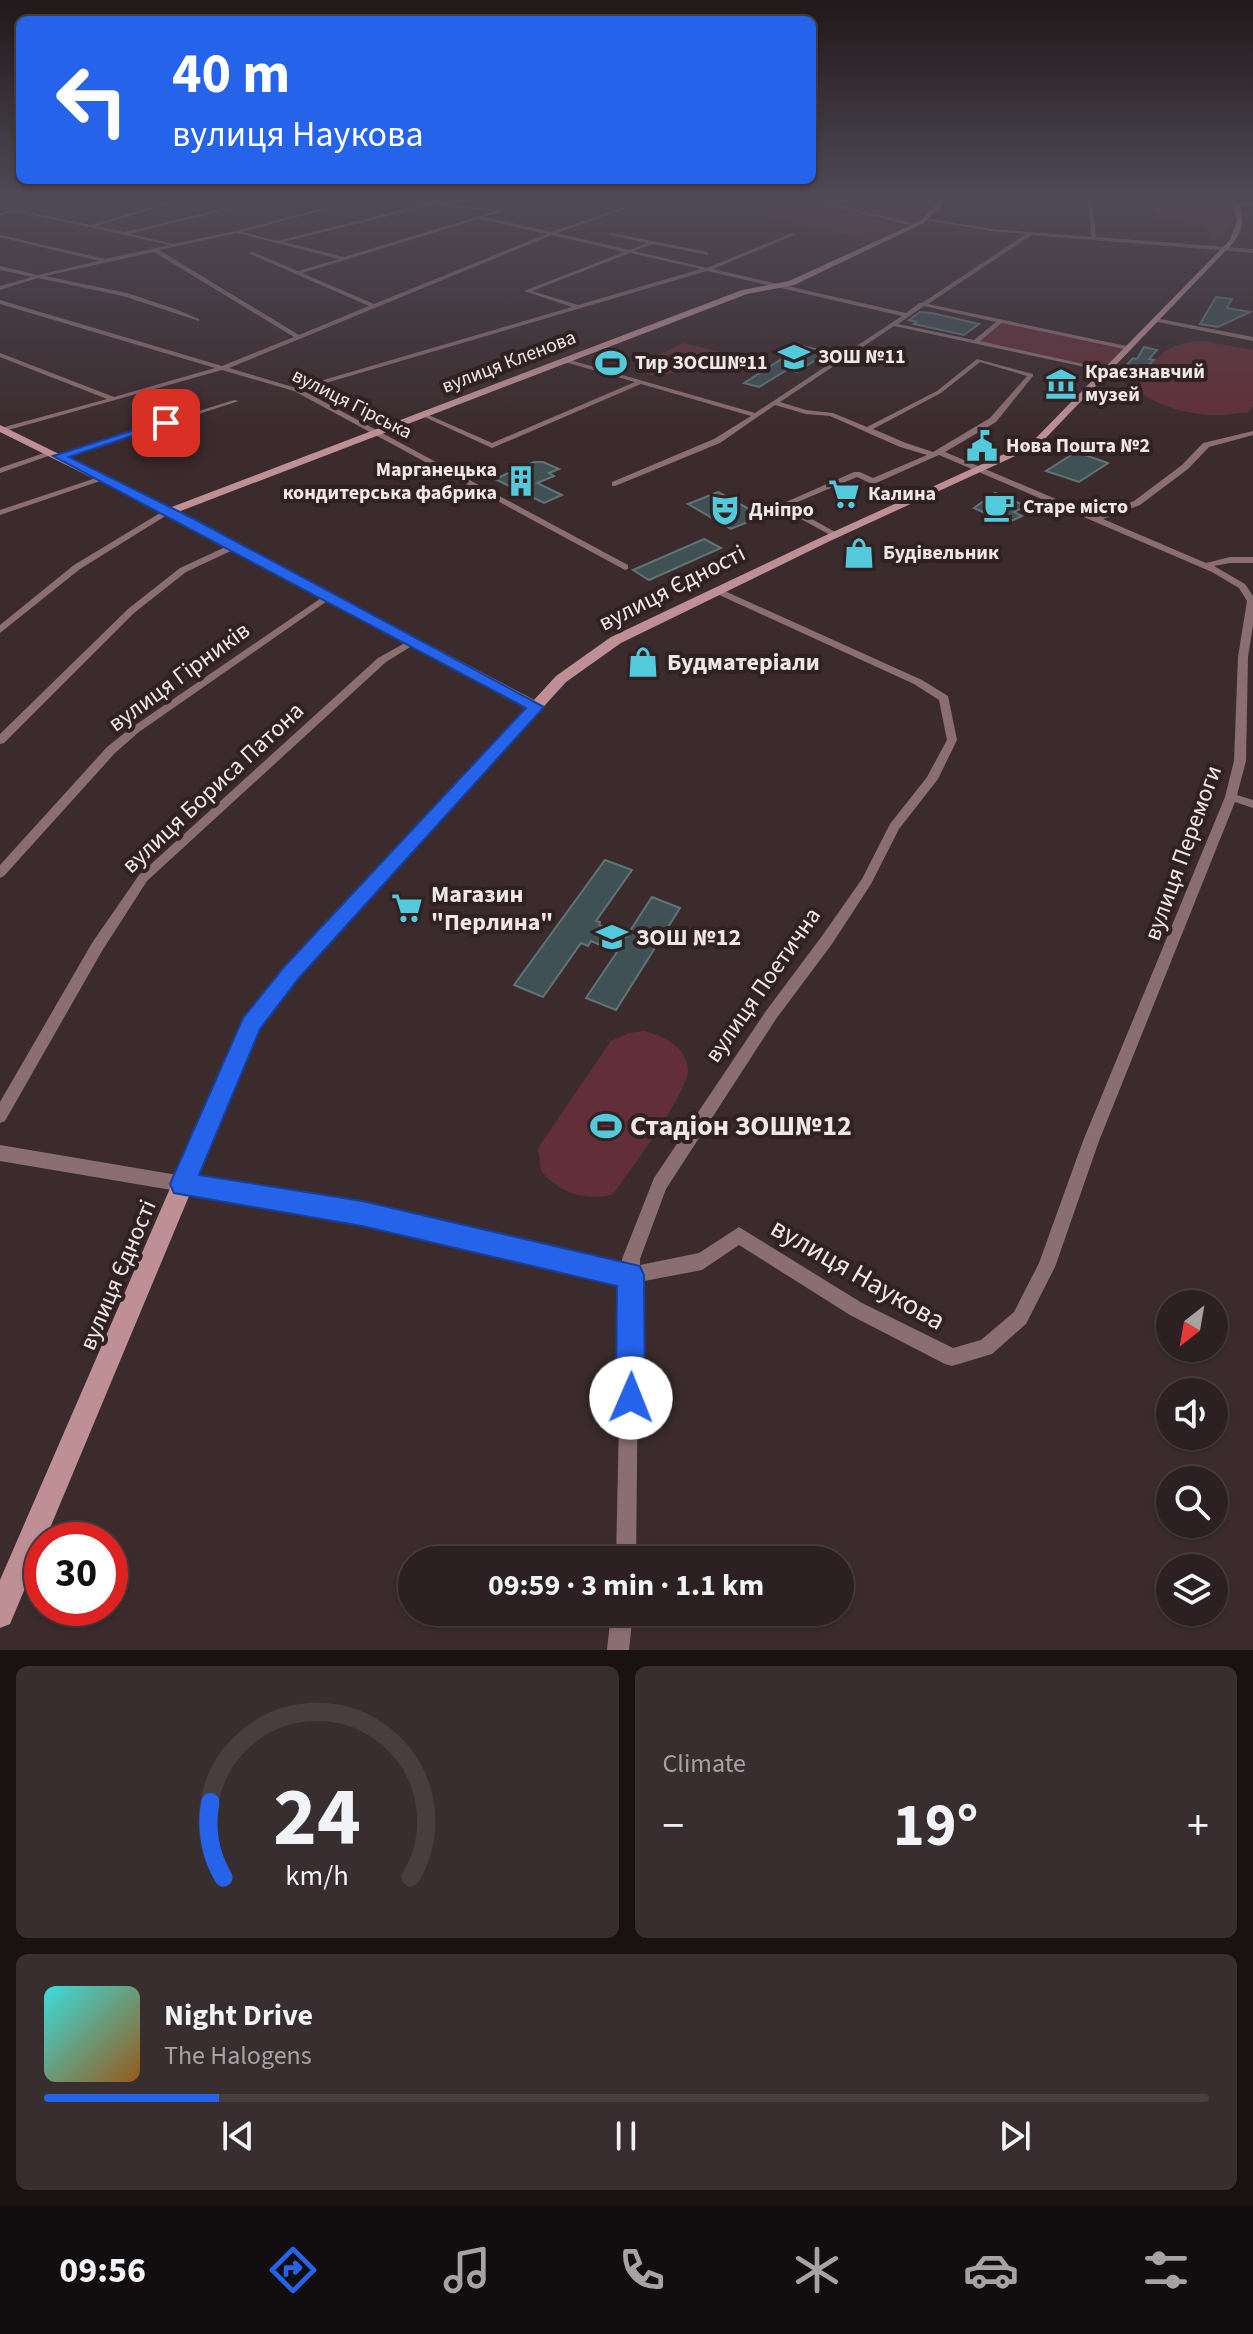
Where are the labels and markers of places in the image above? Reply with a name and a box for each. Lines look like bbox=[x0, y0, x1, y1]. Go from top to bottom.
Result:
school or university icon: ЗОШ №11 bbox=[777, 340, 811, 374]
place label: ЗОШ №11 bbox=[818, 343, 906, 371]
sports icon: Тир ЗОСШ№11 bbox=[594, 346, 628, 380]
place label: Тир ЗОСШ№11 bbox=[635, 349, 768, 377]
place label: Краєзнавчий музей bbox=[1085, 358, 1205, 409]
museum icon: Краєзнавчий музей bbox=[1044, 367, 1078, 401]
pin bbox=[132, 389, 200, 457]
public building icon: Нова Пошта №2 bbox=[965, 429, 999, 463]
place label: Нова Пошта №2 bbox=[1006, 432, 1150, 460]
place label: Марганецька кондитерська фабрика bbox=[283, 456, 497, 507]
building icon: Марганецька кондитерська фабрика bbox=[504, 464, 538, 498]
supermarket icon: Калина bbox=[827, 477, 861, 511]
place label: Калина bbox=[868, 480, 936, 508]
cafe icon: Старе місто bbox=[982, 490, 1016, 524]
theatre icon: Дніпро bbox=[708, 493, 742, 527]
place label: Старе місто bbox=[1023, 493, 1128, 521]
place label: Дніпро bbox=[749, 496, 814, 524]
shop icon: Будівельник bbox=[842, 536, 876, 570]
place label: Будівельник bbox=[883, 539, 999, 567]
shop icon: Будматеріали bbox=[626, 645, 660, 679]
place label: Будматеріали bbox=[667, 645, 820, 680]
place label: Магазин "Перлина" bbox=[431, 877, 553, 940]
supermarket icon: Магазин "Перлина" bbox=[390, 891, 424, 925]
school or university icon: ЗОШ №12 bbox=[595, 920, 629, 954]
place label: ЗОШ №12 bbox=[636, 920, 741, 955]
place label: Стадіон ЗОШ№12 bbox=[630, 1106, 852, 1146]
sports icon: Стадіон ЗОШ№12 bbox=[589, 1109, 623, 1143]

